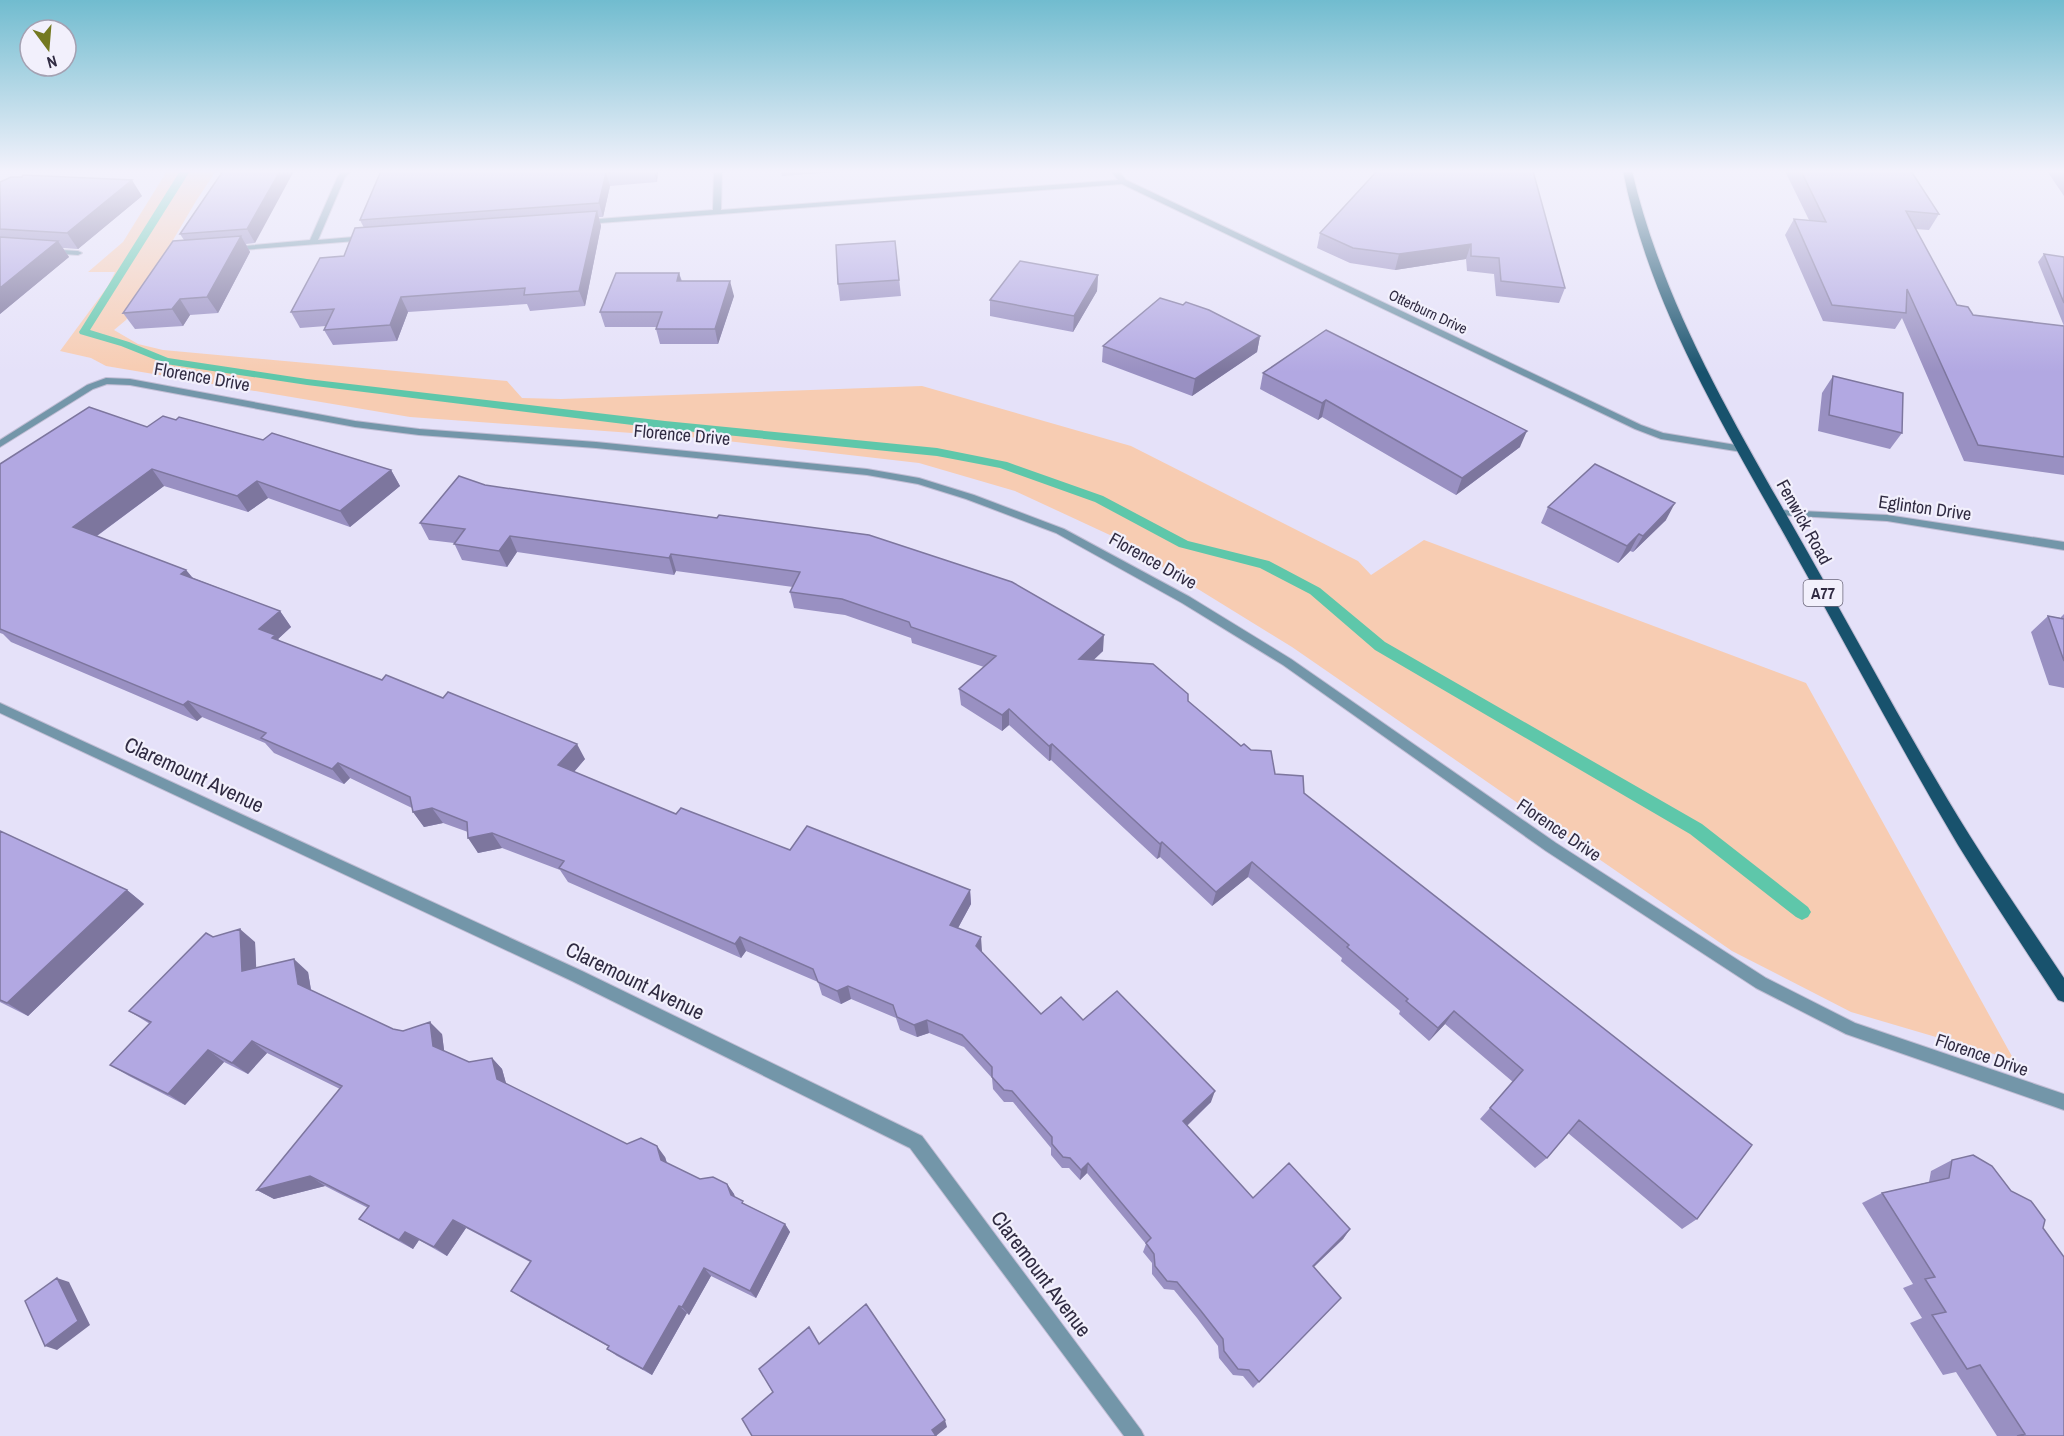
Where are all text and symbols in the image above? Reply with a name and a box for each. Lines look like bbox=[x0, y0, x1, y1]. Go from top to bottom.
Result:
north arrow bbox=[18, 18, 78, 78]
text: N bbox=[45, 51, 60, 74]
street label: Otterburn Drive bbox=[1385, 284, 1471, 339]
street label: Florence Drive bbox=[152, 356, 252, 397]
street label: Florence Drive bbox=[633, 418, 731, 451]
street label: Fenwick Road bbox=[1771, 475, 1838, 569]
street label: Eglinton Drive bbox=[1877, 489, 1973, 526]
street label: Florence Drive bbox=[1105, 526, 1202, 595]
road number: A77 bbox=[1804, 580, 1842, 606]
street label: Claremount Avenue bbox=[120, 730, 269, 820]
street label: Florence Drive bbox=[1512, 792, 1606, 867]
street label: Claremount Avenue bbox=[561, 934, 709, 1027]
street label: Florence Drive bbox=[1932, 1027, 2032, 1082]
street label: Claremount Avenue bbox=[984, 1205, 1098, 1343]

